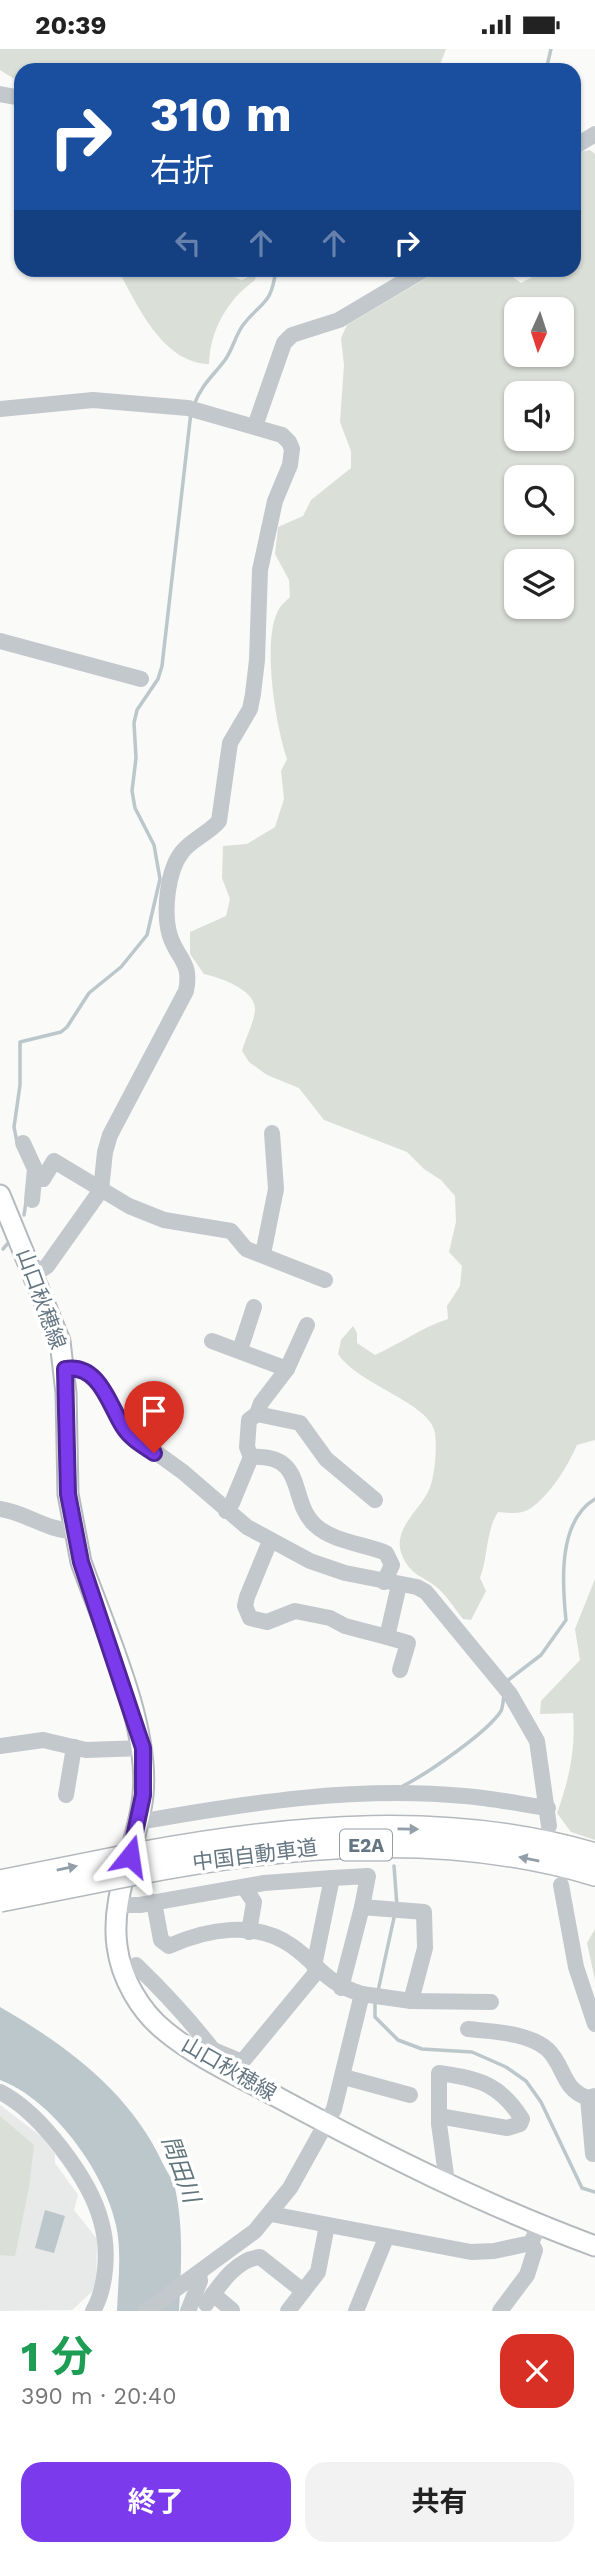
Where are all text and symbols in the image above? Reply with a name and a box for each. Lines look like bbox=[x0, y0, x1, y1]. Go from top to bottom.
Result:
text: 20:39 bbox=[35, 10, 107, 40]
text: 310 m bbox=[150, 85, 292, 143]
icon: right bbox=[35, 91, 126, 182]
text: 右折 bbox=[150, 151, 214, 189]
icon: left bbox=[169, 224, 207, 262]
icon: ahead bbox=[242, 224, 280, 262]
icon: ahead bbox=[315, 224, 353, 262]
icon: right bbox=[388, 224, 426, 262]
north arrow bbox=[504, 297, 574, 367]
map controls bbox=[504, 297, 574, 619]
button: sound bbox=[504, 381, 574, 451]
button: search bbox=[504, 465, 574, 535]
button: layers bbox=[504, 549, 574, 619]
street label: 山口秋穂線 bbox=[12, 1245, 71, 1352]
pin bbox=[124, 1381, 184, 1453]
icon: arrive bbox=[135, 1392, 173, 1430]
position arrow bbox=[93, 1819, 167, 1893]
one-way arrow bbox=[397, 1823, 419, 1834]
road number: E2A bbox=[340, 1829, 392, 1861]
street label: 中国自動車道 bbox=[191, 1834, 319, 1875]
one-way arrow bbox=[518, 1853, 540, 1864]
one-way arrow bbox=[56, 1863, 78, 1874]
street label: 山口秋穂線 bbox=[178, 2031, 281, 2106]
water label: 問田川 bbox=[156, 2132, 206, 2209]
text: 1 分 bbox=[21, 2332, 93, 2381]
button: close bbox=[500, 2334, 574, 2408]
text: 390 m · 20:40 bbox=[21, 2383, 176, 2410]
button: 終了 bbox=[21, 2462, 291, 2542]
button: 共有 bbox=[305, 2462, 574, 2542]

